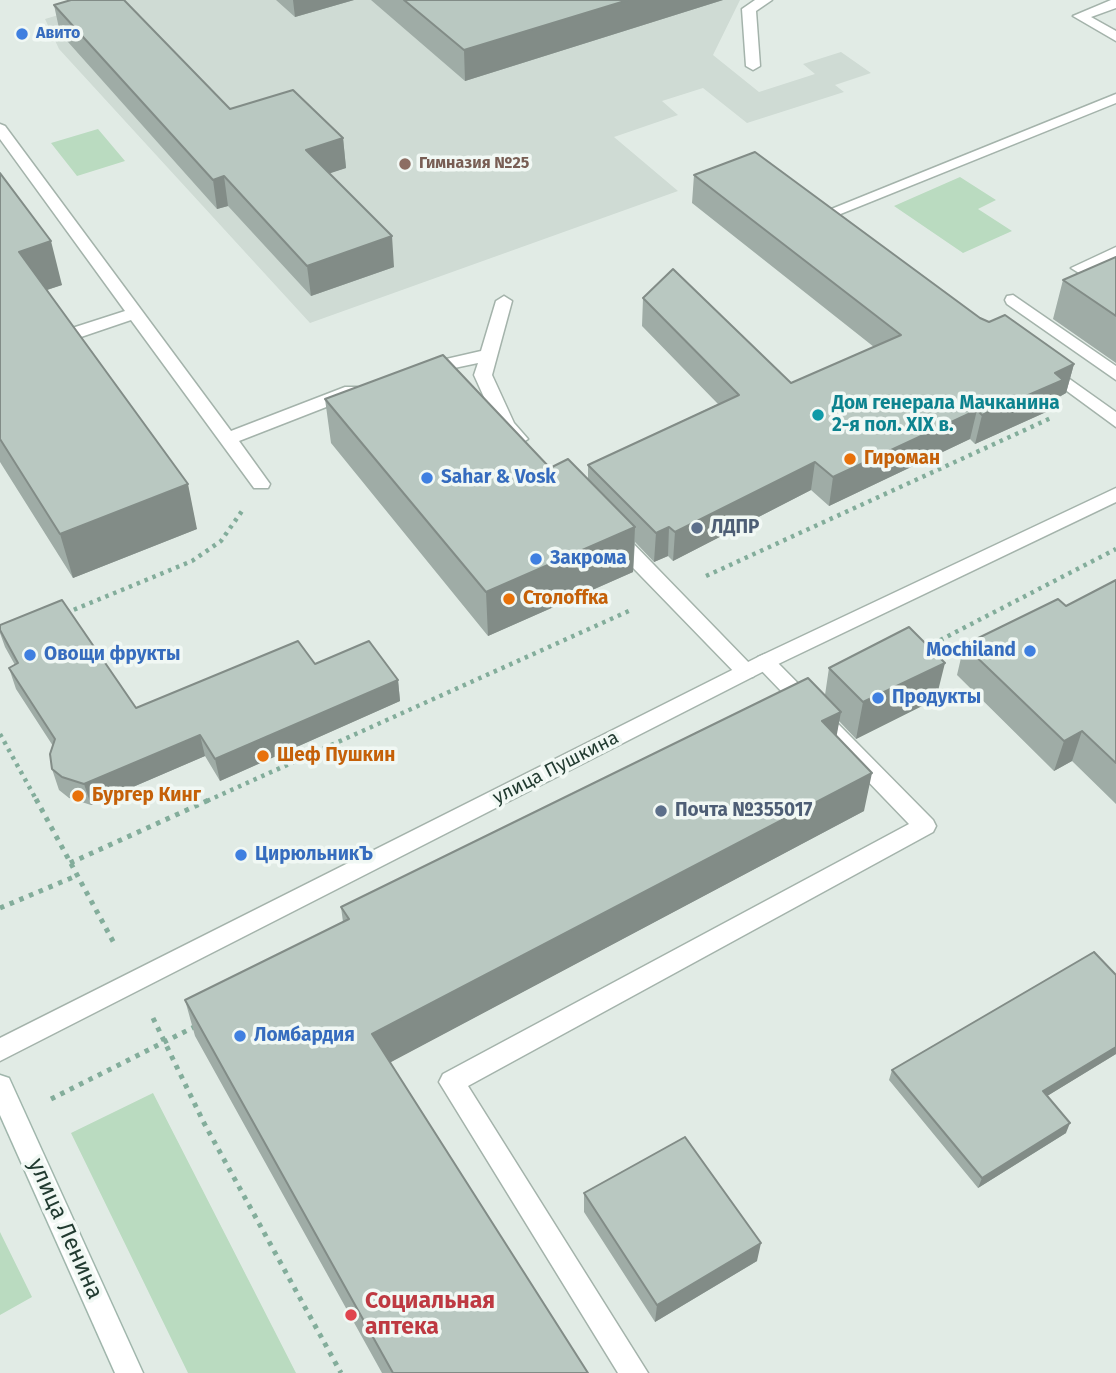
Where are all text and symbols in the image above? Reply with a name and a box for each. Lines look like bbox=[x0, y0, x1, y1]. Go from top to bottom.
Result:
place label: Авито bbox=[36, 24, 80, 44]
marker: Авито bbox=[14, 26, 30, 42]
place label: Гимназия №25 bbox=[419, 154, 529, 174]
marker: Гимназия №25 bbox=[397, 156, 413, 172]
place label: Дом генерала Мачканина 2-я пол. XIX в. bbox=[832, 393, 1060, 437]
marker: Дом генерала Мачканина 2-я пол. XIX в. bbox=[810, 407, 826, 423]
place label: Гироман bbox=[864, 448, 940, 470]
marker: Гироман bbox=[842, 451, 858, 467]
place label: Sahar & Vosk bbox=[441, 467, 556, 489]
marker: Sahar & Vosk bbox=[419, 470, 435, 486]
place label: ЛДПР bbox=[711, 517, 759, 539]
marker: ЛДПР bbox=[689, 520, 705, 536]
place label: Закрома bbox=[550, 548, 627, 570]
marker: Закрома bbox=[528, 551, 544, 567]
place label: Столоffка bbox=[523, 588, 608, 610]
marker: Столоffка bbox=[501, 591, 517, 607]
place label: Mochiland bbox=[926, 640, 1016, 662]
marker: Mochiland bbox=[1022, 643, 1038, 659]
place label: Овощи фрукты bbox=[44, 644, 180, 666]
marker: Овощи фрукты bbox=[22, 647, 38, 663]
place label: Продукты bbox=[892, 687, 981, 709]
marker: Продукты bbox=[870, 690, 886, 706]
street label: улица Пушкина bbox=[489, 726, 623, 810]
place label: Шеф Пушкин bbox=[277, 745, 395, 767]
marker: Шеф Пушкин bbox=[255, 748, 271, 764]
place label: Бургер Кинг bbox=[92, 785, 201, 807]
marker: Бургер Кинг bbox=[70, 788, 86, 804]
place label: Почта №355017 bbox=[675, 800, 812, 822]
marker: Почта №355017 bbox=[653, 803, 669, 819]
place label: ЦирюльникЪ bbox=[255, 844, 373, 866]
marker: ЦирюльникЪ bbox=[233, 847, 249, 863]
place label: Ломбардия bbox=[254, 1025, 355, 1047]
marker: Ломбардия bbox=[232, 1028, 248, 1044]
street label: улица Ленина bbox=[22, 1154, 108, 1304]
place label: Социальная аптека bbox=[365, 1288, 495, 1342]
marker: Социальная аптека bbox=[343, 1307, 359, 1323]

